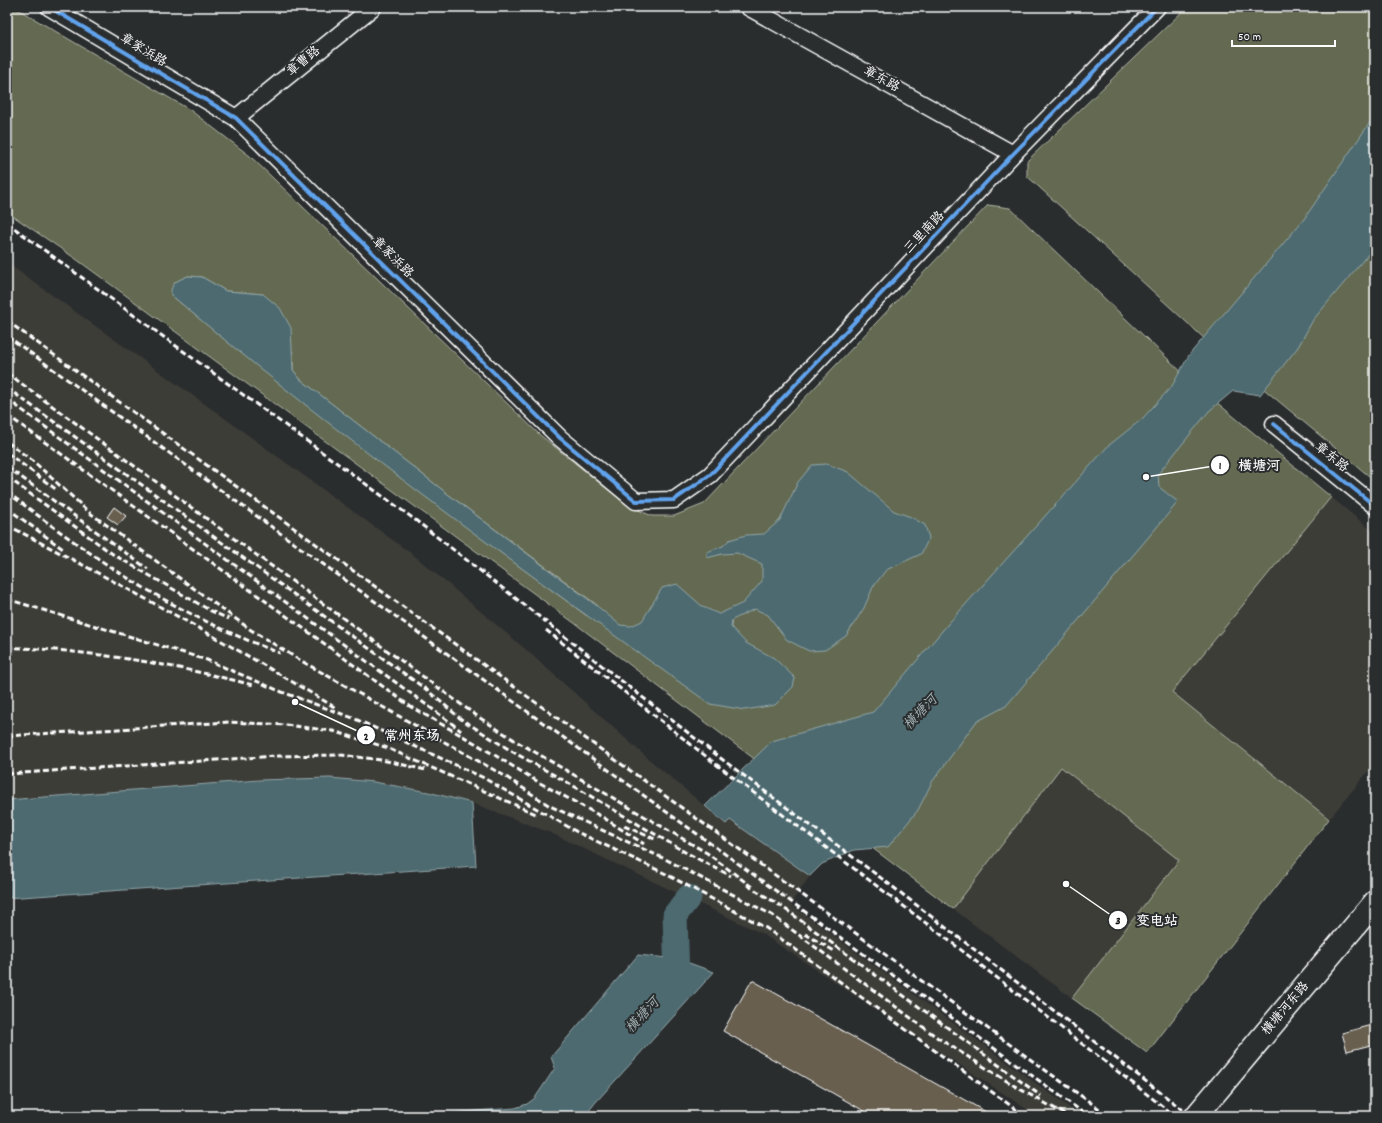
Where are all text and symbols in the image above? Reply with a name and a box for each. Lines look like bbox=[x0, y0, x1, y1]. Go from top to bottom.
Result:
scale bar bbox=[1232, 22, 1335, 48]
street label: 章家浜路 bbox=[116, 29, 170, 73]
text: 50 m bbox=[1238, 29, 1261, 46]
street label: 章曹路 bbox=[283, 42, 325, 82]
street label: 章东路 bbox=[859, 62, 903, 98]
street label: 三里南路 bbox=[900, 208, 950, 258]
street label: 章家浜路 bbox=[367, 233, 417, 283]
street label: 章东路 bbox=[1310, 438, 1352, 478]
callout: 横塘河 bbox=[1210, 452, 1288, 478]
text: 横塘河 bbox=[1238, 457, 1280, 477]
text: 1 bbox=[1219, 458, 1222, 475]
water label: 横塘河 bbox=[899, 690, 944, 735]
callout: 常州东场 bbox=[356, 722, 448, 748]
text: 常州东场 bbox=[384, 727, 440, 747]
text: 2 bbox=[363, 729, 369, 746]
callout: 变电站 bbox=[1108, 907, 1186, 933]
text: 变电站 bbox=[1136, 912, 1178, 932]
text: 3 bbox=[1115, 913, 1121, 930]
street label: 横塘河东路 bbox=[1258, 978, 1314, 1040]
water label: 横塘河 bbox=[621, 992, 666, 1038]

